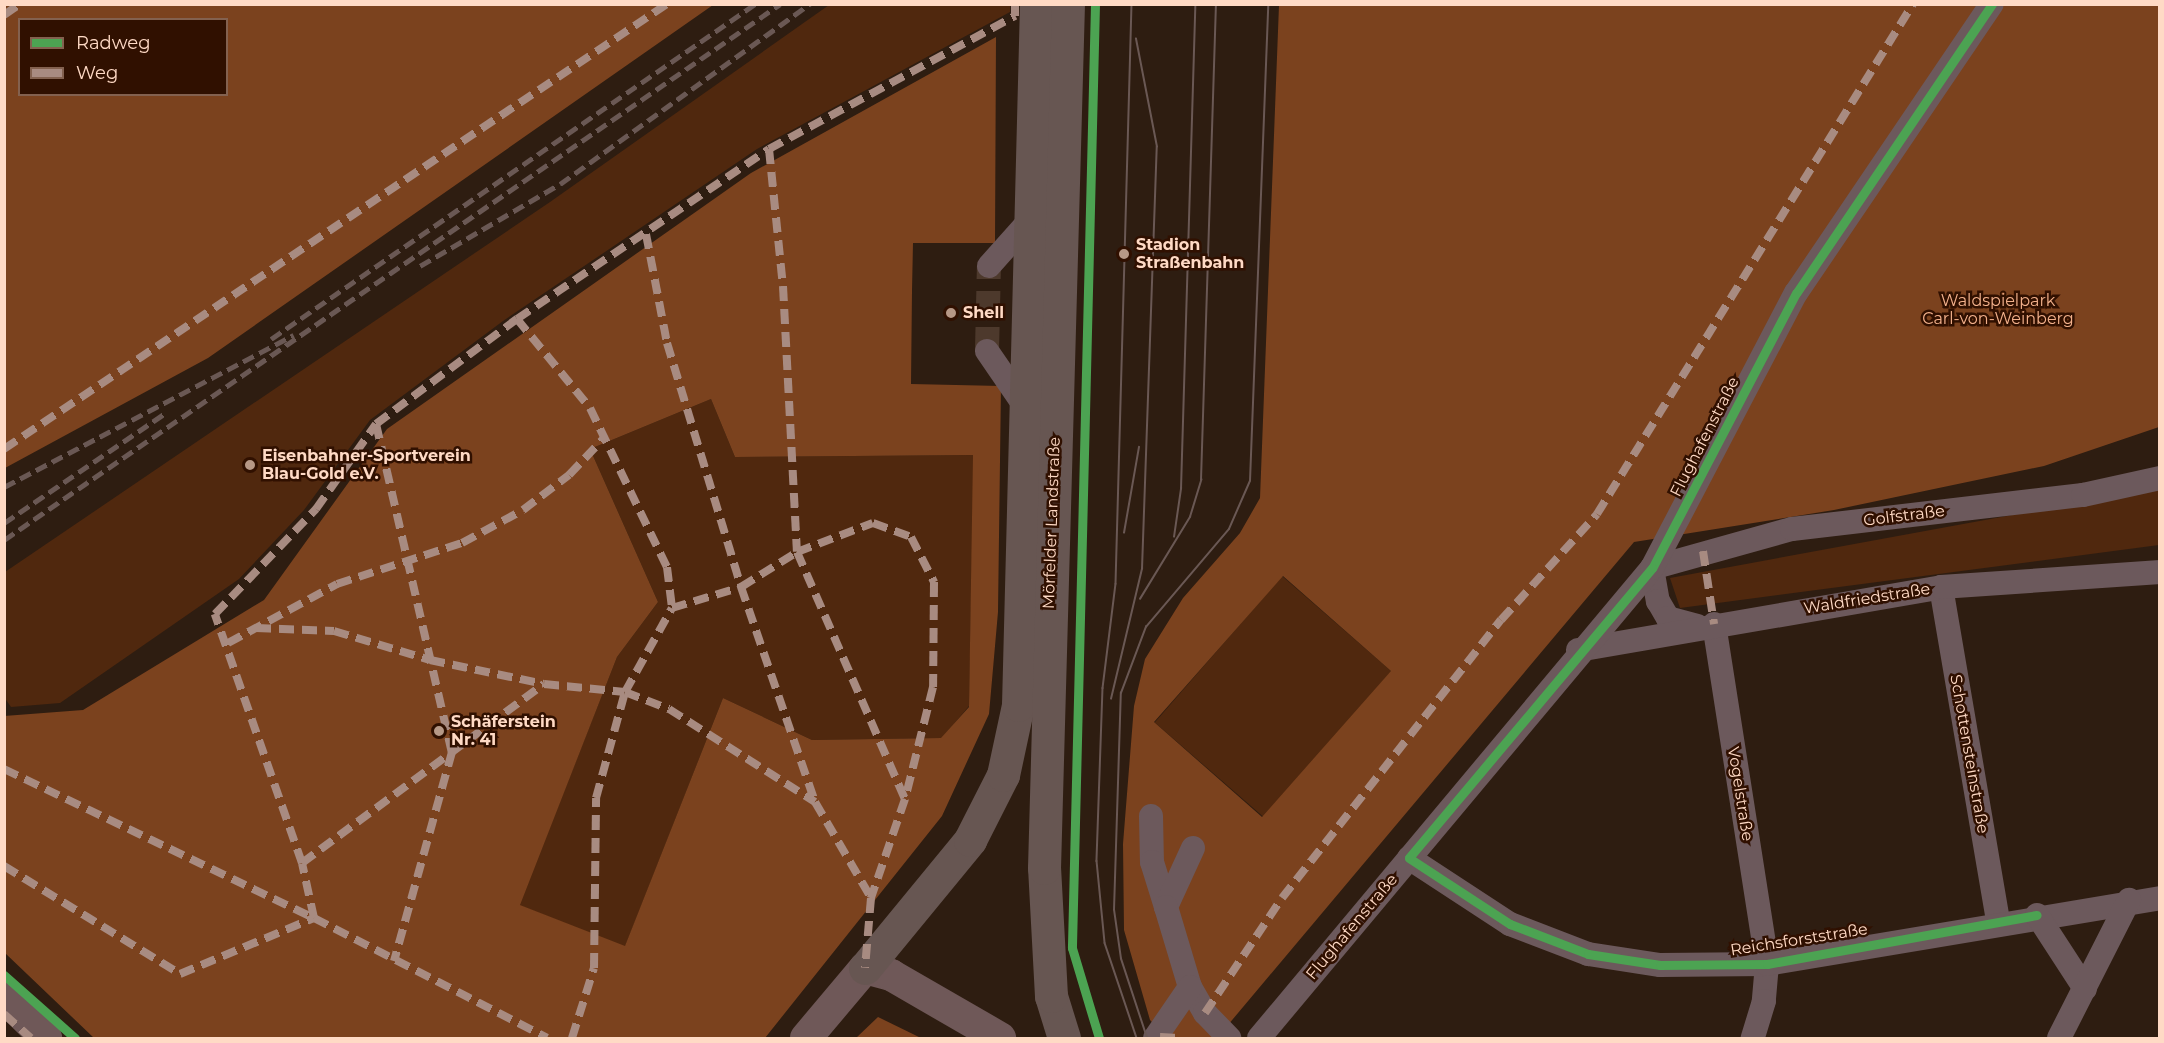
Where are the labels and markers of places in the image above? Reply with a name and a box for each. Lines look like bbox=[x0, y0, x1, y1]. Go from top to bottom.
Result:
place label: Stadion Straßenbahn bbox=[1136, 235, 1244, 273]
marker: Stadion Straßenbahn bbox=[1117, 247, 1131, 261]
place label: Shell bbox=[963, 303, 1004, 323]
marker: Shell bbox=[944, 306, 958, 320]
place label: Eisenbahner-Sportverein Blau-Gold e.V. bbox=[262, 446, 471, 484]
marker: Eisenbahner-Sportverein Blau-Gold e.V. bbox=[243, 458, 257, 472]
place label: Schäferstein Nr. 41 bbox=[451, 712, 556, 750]
marker: Schäferstein Nr. 41 bbox=[432, 724, 446, 738]

